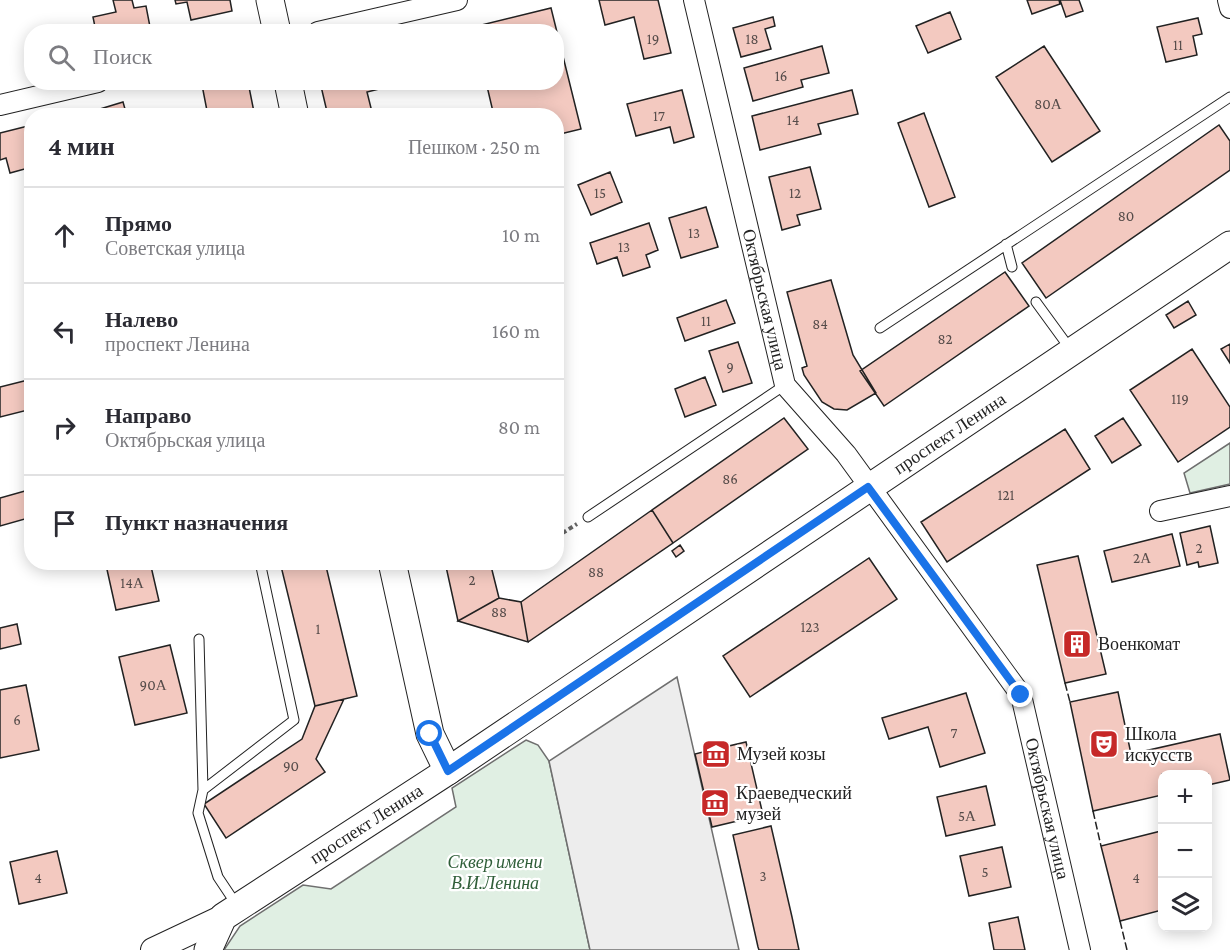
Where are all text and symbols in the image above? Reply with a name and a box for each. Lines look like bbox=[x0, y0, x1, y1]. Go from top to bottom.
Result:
search box bbox=[24, 24, 564, 90]
house number: 19 bbox=[647, 31, 659, 47]
house number: 18 bbox=[745, 31, 759, 47]
house number: 11 bbox=[1173, 37, 1183, 53]
icon: search bbox=[45, 41, 78, 74]
text: Поиск bbox=[93, 44, 152, 69]
house number: 16 bbox=[775, 68, 787, 84]
house number: 80А bbox=[1034, 96, 1062, 112]
house number: 17 bbox=[653, 108, 665, 124]
house number: 14 bbox=[787, 112, 799, 128]
text: 4 мин bbox=[48, 132, 115, 161]
text: Пешком · 250 m bbox=[408, 136, 540, 158]
house number: 15 bbox=[594, 185, 606, 201]
house number: 12 bbox=[789, 185, 801, 201]
house number: 80 bbox=[1118, 208, 1134, 224]
text: Прямо bbox=[105, 211, 172, 236]
icon: ahead bbox=[48, 219, 81, 252]
text: 10 m bbox=[502, 224, 540, 246]
house number: 13 bbox=[688, 225, 700, 241]
street label: Октябрьская улица bbox=[739, 227, 791, 372]
text: Советская улица bbox=[105, 237, 245, 259]
house number: 13 bbox=[618, 239, 630, 255]
text: Налево bbox=[105, 307, 178, 332]
house number: 11 bbox=[701, 313, 711, 329]
icon: left bbox=[48, 315, 81, 348]
house number: 84 bbox=[812, 316, 828, 332]
text: 160 m bbox=[492, 320, 540, 342]
house number: 82 bbox=[937, 331, 953, 347]
text: проспект Ленина bbox=[105, 333, 250, 355]
house number: 9 bbox=[726, 359, 734, 375]
street label: проспект Ленина bbox=[890, 389, 1009, 478]
house number: 119 bbox=[1171, 391, 1189, 407]
text: Направо bbox=[105, 403, 191, 428]
icon: right bbox=[48, 411, 81, 444]
text: 80 m bbox=[498, 416, 540, 438]
text: Октябрьская улица bbox=[105, 429, 265, 451]
house number: 86 bbox=[722, 471, 738, 487]
house number: 121 bbox=[997, 487, 1015, 503]
icon: arrive bbox=[48, 507, 81, 540]
text: Пункт назначения bbox=[105, 510, 288, 535]
house number: 2 bbox=[1195, 540, 1203, 556]
house number: 2А bbox=[1133, 550, 1151, 566]
house number: 88 bbox=[588, 564, 604, 580]
house number: 2 bbox=[468, 572, 476, 588]
house number: 14А bbox=[120, 575, 144, 591]
house number: 88 bbox=[491, 604, 507, 620]
house number: 123 bbox=[800, 619, 820, 635]
house number: 1 bbox=[316, 621, 321, 637]
building icon: Военкомат bbox=[1061, 628, 1093, 660]
place label: Военкомат bbox=[1098, 634, 1180, 654]
house number: 90А bbox=[140, 677, 167, 693]
route end bbox=[1007, 681, 1033, 707]
house number: 6 bbox=[13, 712, 21, 728]
route start bbox=[416, 720, 442, 746]
place label: Школа искусств bbox=[1125, 724, 1192, 765]
house number: 7 bbox=[951, 725, 958, 741]
theatre icon: Школа искусств bbox=[1088, 728, 1120, 760]
street label: Октябрьская улица bbox=[1021, 736, 1073, 881]
museum icon: Музей козы bbox=[700, 738, 732, 770]
place label: Музей козы bbox=[737, 744, 826, 764]
house number: 90 bbox=[283, 758, 299, 774]
map controls bbox=[1158, 770, 1212, 932]
button: + bbox=[1158, 770, 1212, 824]
street label: проспект Ленина bbox=[306, 780, 426, 868]
place label: Краеведческий музей bbox=[736, 783, 852, 824]
museum icon: Краеведческий музей bbox=[699, 787, 731, 819]
house number: 5А bbox=[958, 808, 976, 824]
button: − bbox=[1158, 824, 1212, 878]
park label: Сквер имени В.И.Ленина bbox=[447, 852, 543, 893]
house number: 5 bbox=[981, 864, 989, 880]
house number: 3 bbox=[759, 868, 767, 884]
house number: 4 bbox=[34, 870, 42, 886]
house number: 4 bbox=[1132, 870, 1140, 886]
button: layers bbox=[1158, 878, 1212, 932]

